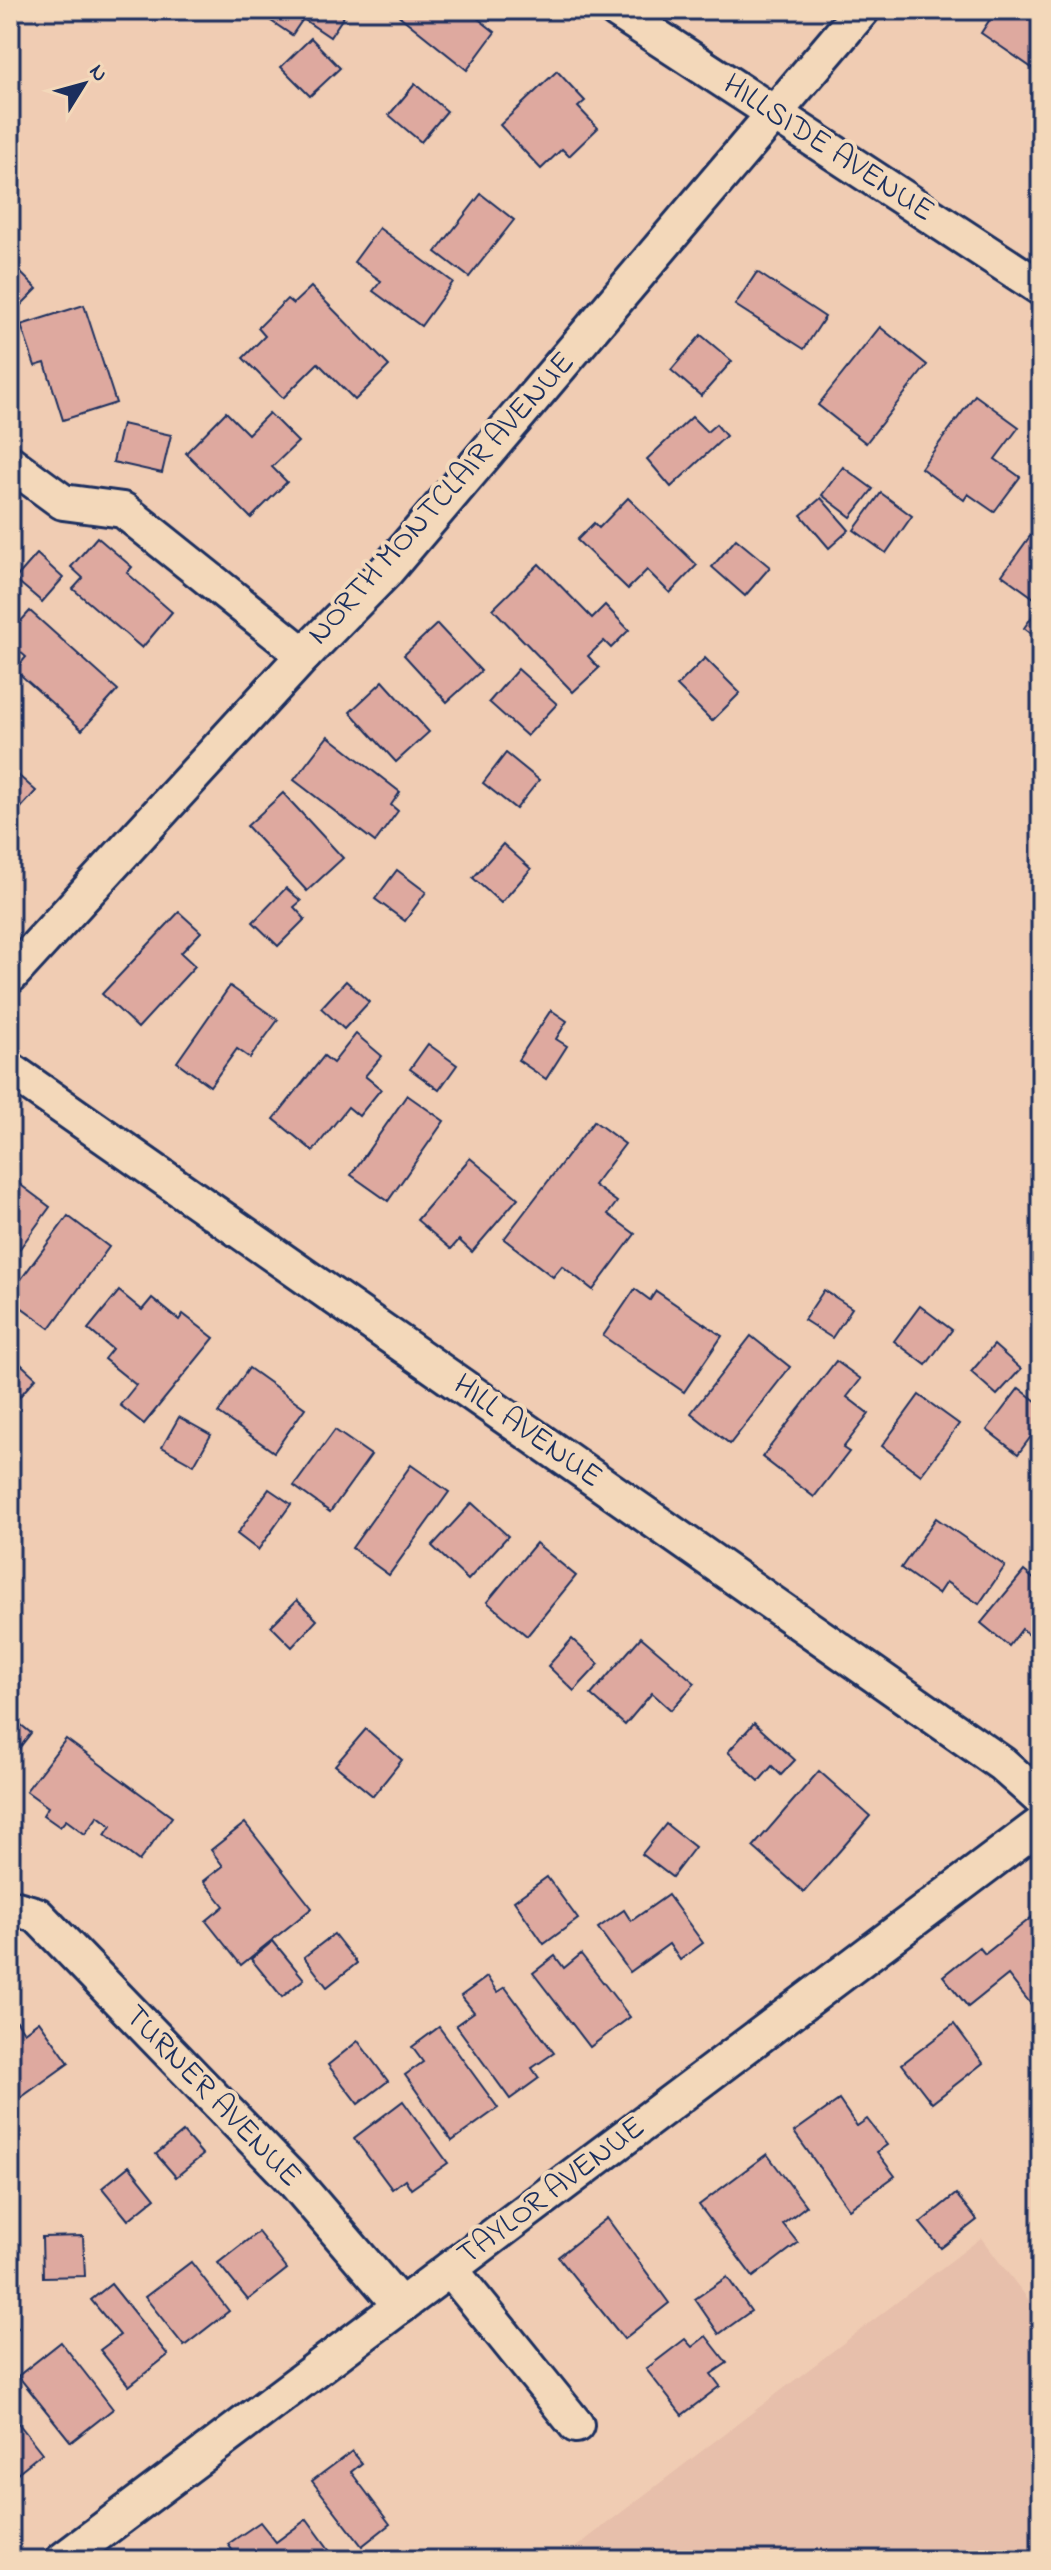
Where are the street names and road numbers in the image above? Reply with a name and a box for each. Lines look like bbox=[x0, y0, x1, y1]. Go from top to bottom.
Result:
street label: HILLSIDE AVENUE bbox=[713, 63, 943, 235]
street label: NORTH MONTCLAIR AVENUE bbox=[297, 342, 587, 656]
street label: HILL AVENUE bbox=[443, 1363, 611, 1501]
street label: TURNER AVENUE bbox=[112, 1995, 312, 2199]
street label: TAYLOR AVENUE bbox=[448, 2106, 656, 2278]

